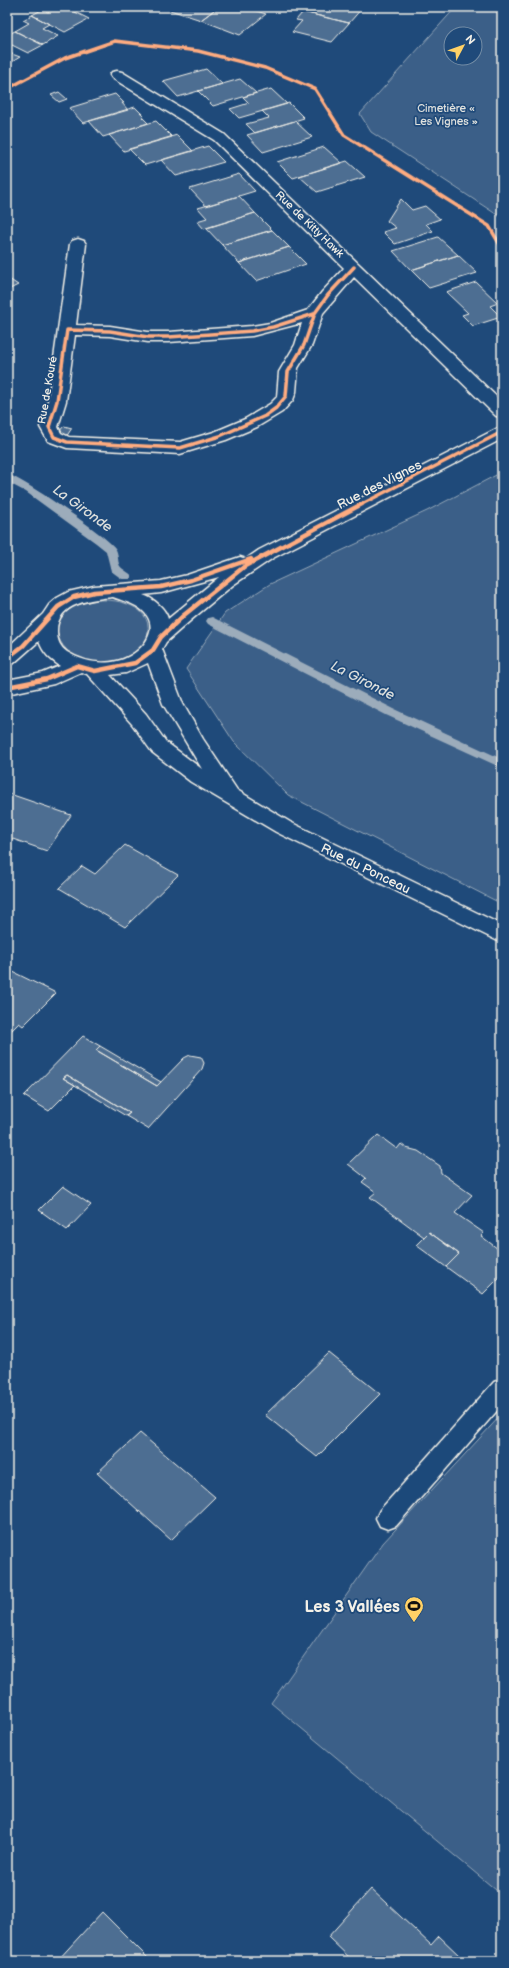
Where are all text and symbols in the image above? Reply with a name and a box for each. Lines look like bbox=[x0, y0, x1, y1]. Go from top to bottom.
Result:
north arrow bbox=[443, 26, 483, 66]
text: N bbox=[463, 32, 478, 47]
park label: Cimetière « Les Vignes » bbox=[414, 102, 478, 128]
street label: Rue de Kitty Hawk bbox=[273, 188, 347, 261]
street label: Rue de Kouré bbox=[35, 355, 60, 425]
street label: Rue des Vignes bbox=[335, 457, 425, 513]
water label: La Gironde bbox=[50, 481, 116, 536]
water label: La Gironde bbox=[328, 657, 398, 704]
street label: Rue du Ponceau bbox=[318, 840, 413, 897]
sports icon: Les 3 Vallées bbox=[403, 1595, 425, 1623]
place label: Les 3 Vallées bbox=[304, 1598, 400, 1617]

